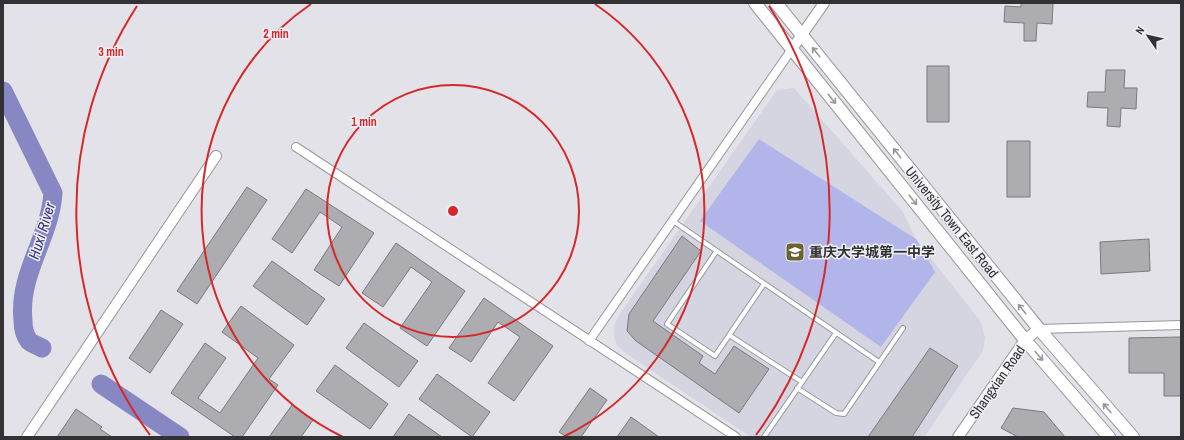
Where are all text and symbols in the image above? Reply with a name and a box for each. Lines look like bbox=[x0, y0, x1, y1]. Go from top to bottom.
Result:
north arrow bbox=[1128, 16, 1168, 56]
text: N bbox=[1132, 24, 1147, 37]
text: 2 min bbox=[263, 26, 289, 42]
text: 3 min bbox=[98, 44, 124, 60]
one-way arrow bbox=[811, 46, 820, 57]
one-way arrow bbox=[828, 93, 836, 104]
text: 1 min bbox=[351, 114, 377, 130]
one-way arrow bbox=[893, 148, 902, 158]
street label: University Town East Road bbox=[901, 163, 1003, 281]
one-way arrow bbox=[909, 195, 918, 206]
water label: Huxi River bbox=[23, 199, 60, 262]
centre of rings bbox=[446, 204, 460, 218]
school or university icon: 重庆大学城第一中学 bbox=[784, 241, 806, 263]
place label: 重庆大学城第一中学 bbox=[809, 243, 935, 261]
one-way arrow bbox=[1018, 304, 1027, 314]
street label: Shangxian Road bbox=[965, 342, 1029, 422]
one-way arrow bbox=[1034, 351, 1043, 361]
one-way arrow bbox=[1103, 403, 1112, 413]

